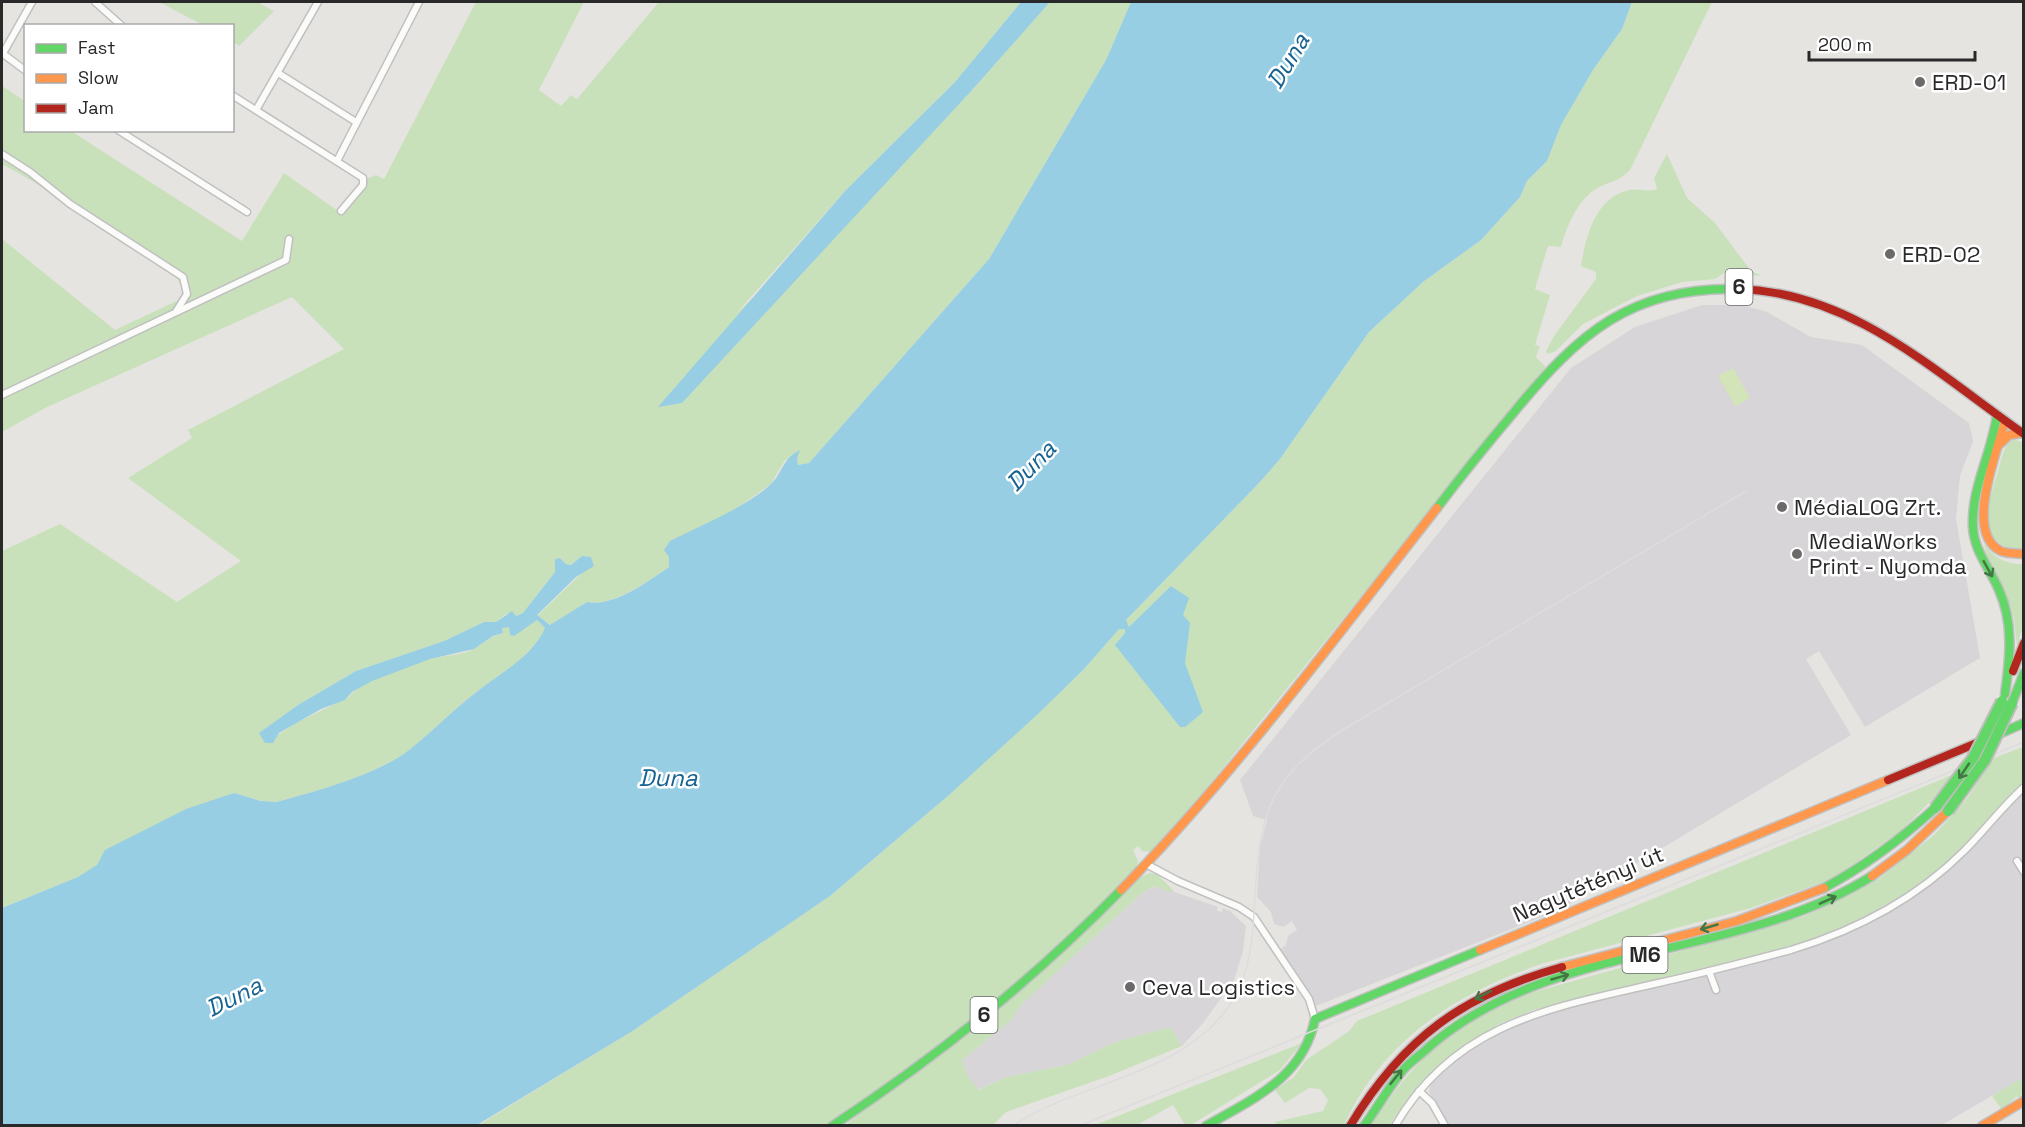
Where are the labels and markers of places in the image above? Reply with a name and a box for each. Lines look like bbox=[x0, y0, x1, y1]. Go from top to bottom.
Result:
place label: ERD-01 bbox=[1932, 68, 2006, 96]
marker: ERD-01 bbox=[1913, 75, 1927, 89]
place label: ERD-02 bbox=[1902, 240, 1980, 268]
marker: ERD-02 bbox=[1883, 247, 1897, 261]
place label: MédiaLOG Zrt. bbox=[1794, 493, 1941, 521]
marker: MédiaLOG Zrt. bbox=[1775, 500, 1789, 514]
place label: MediaWorks Print - Nyomda bbox=[1809, 527, 1967, 580]
marker: MediaWorks Print - Nyomda bbox=[1790, 547, 1804, 561]
place label: Ceva Logistics bbox=[1142, 973, 1295, 1001]
marker: Ceva Logistics bbox=[1123, 980, 1137, 994]

